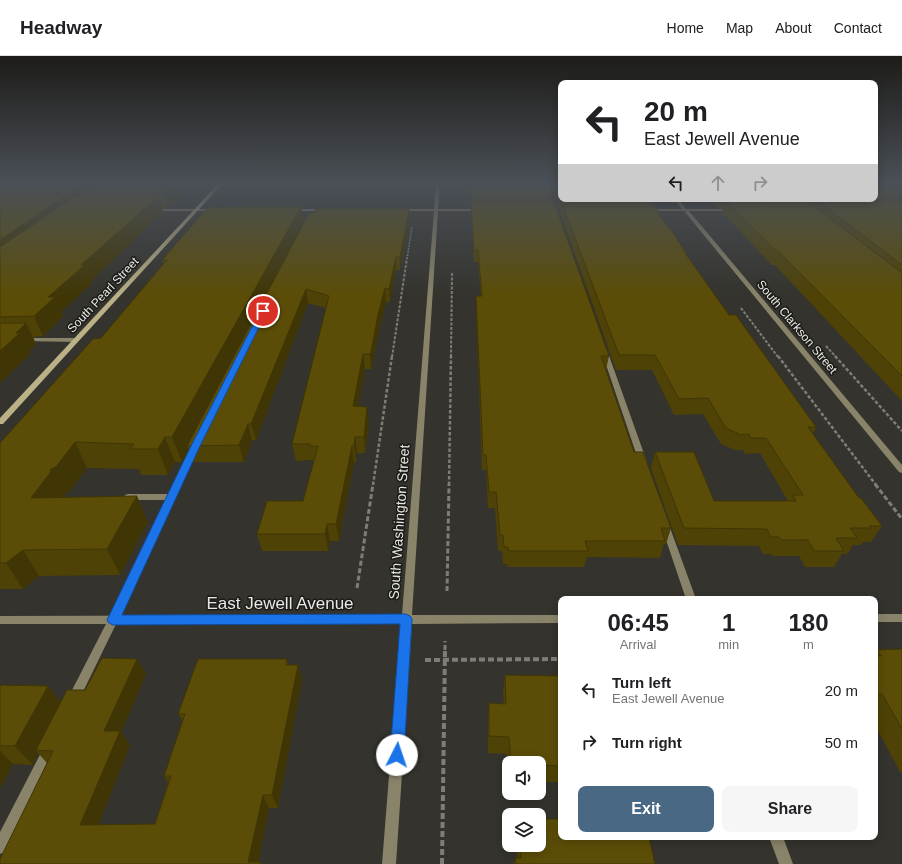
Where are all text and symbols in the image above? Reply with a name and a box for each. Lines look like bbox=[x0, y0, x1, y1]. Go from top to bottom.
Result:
text: Headway bbox=[20, 17, 102, 38]
text: Home bbox=[667, 20, 704, 36]
text: Map bbox=[726, 20, 753, 36]
text: About bbox=[775, 20, 812, 36]
text: Contact bbox=[834, 20, 882, 36]
icon: left bbox=[578, 96, 630, 148]
text: 20 m bbox=[644, 96, 708, 127]
text: East Jewell Avenue bbox=[644, 129, 800, 149]
icon: left bbox=[665, 172, 687, 194]
icon: ahead bbox=[707, 172, 729, 194]
icon: right bbox=[749, 172, 771, 194]
street label: South Pearl Street bbox=[64, 254, 142, 336]
street label: South Clarkson Street bbox=[754, 278, 841, 377]
pin bbox=[246, 294, 280, 328]
icon: arrive bbox=[252, 300, 274, 322]
street label: South Washington Street bbox=[386, 444, 412, 600]
street label: East Jewell Avenue bbox=[206, 594, 354, 613]
text: 06:45 bbox=[607, 609, 669, 636]
text: 1 bbox=[722, 609, 735, 636]
text: 180 bbox=[789, 609, 829, 636]
text: Arrival bbox=[620, 637, 657, 652]
text: min bbox=[718, 637, 739, 652]
text: m bbox=[803, 637, 814, 652]
text: Turn left bbox=[612, 674, 671, 691]
icon: left bbox=[578, 679, 600, 701]
text: 20 m bbox=[825, 682, 858, 699]
text: East Jewell Avenue bbox=[612, 691, 725, 706]
icon: right bbox=[578, 731, 600, 753]
position arrow bbox=[376, 734, 418, 776]
text: Turn right bbox=[612, 734, 682, 751]
text: 50 m bbox=[825, 734, 858, 751]
map controls bbox=[502, 756, 546, 852]
button: sound bbox=[502, 756, 546, 800]
button: Exit bbox=[578, 786, 714, 832]
button: Share bbox=[722, 786, 858, 832]
button: layers bbox=[502, 808, 546, 852]

